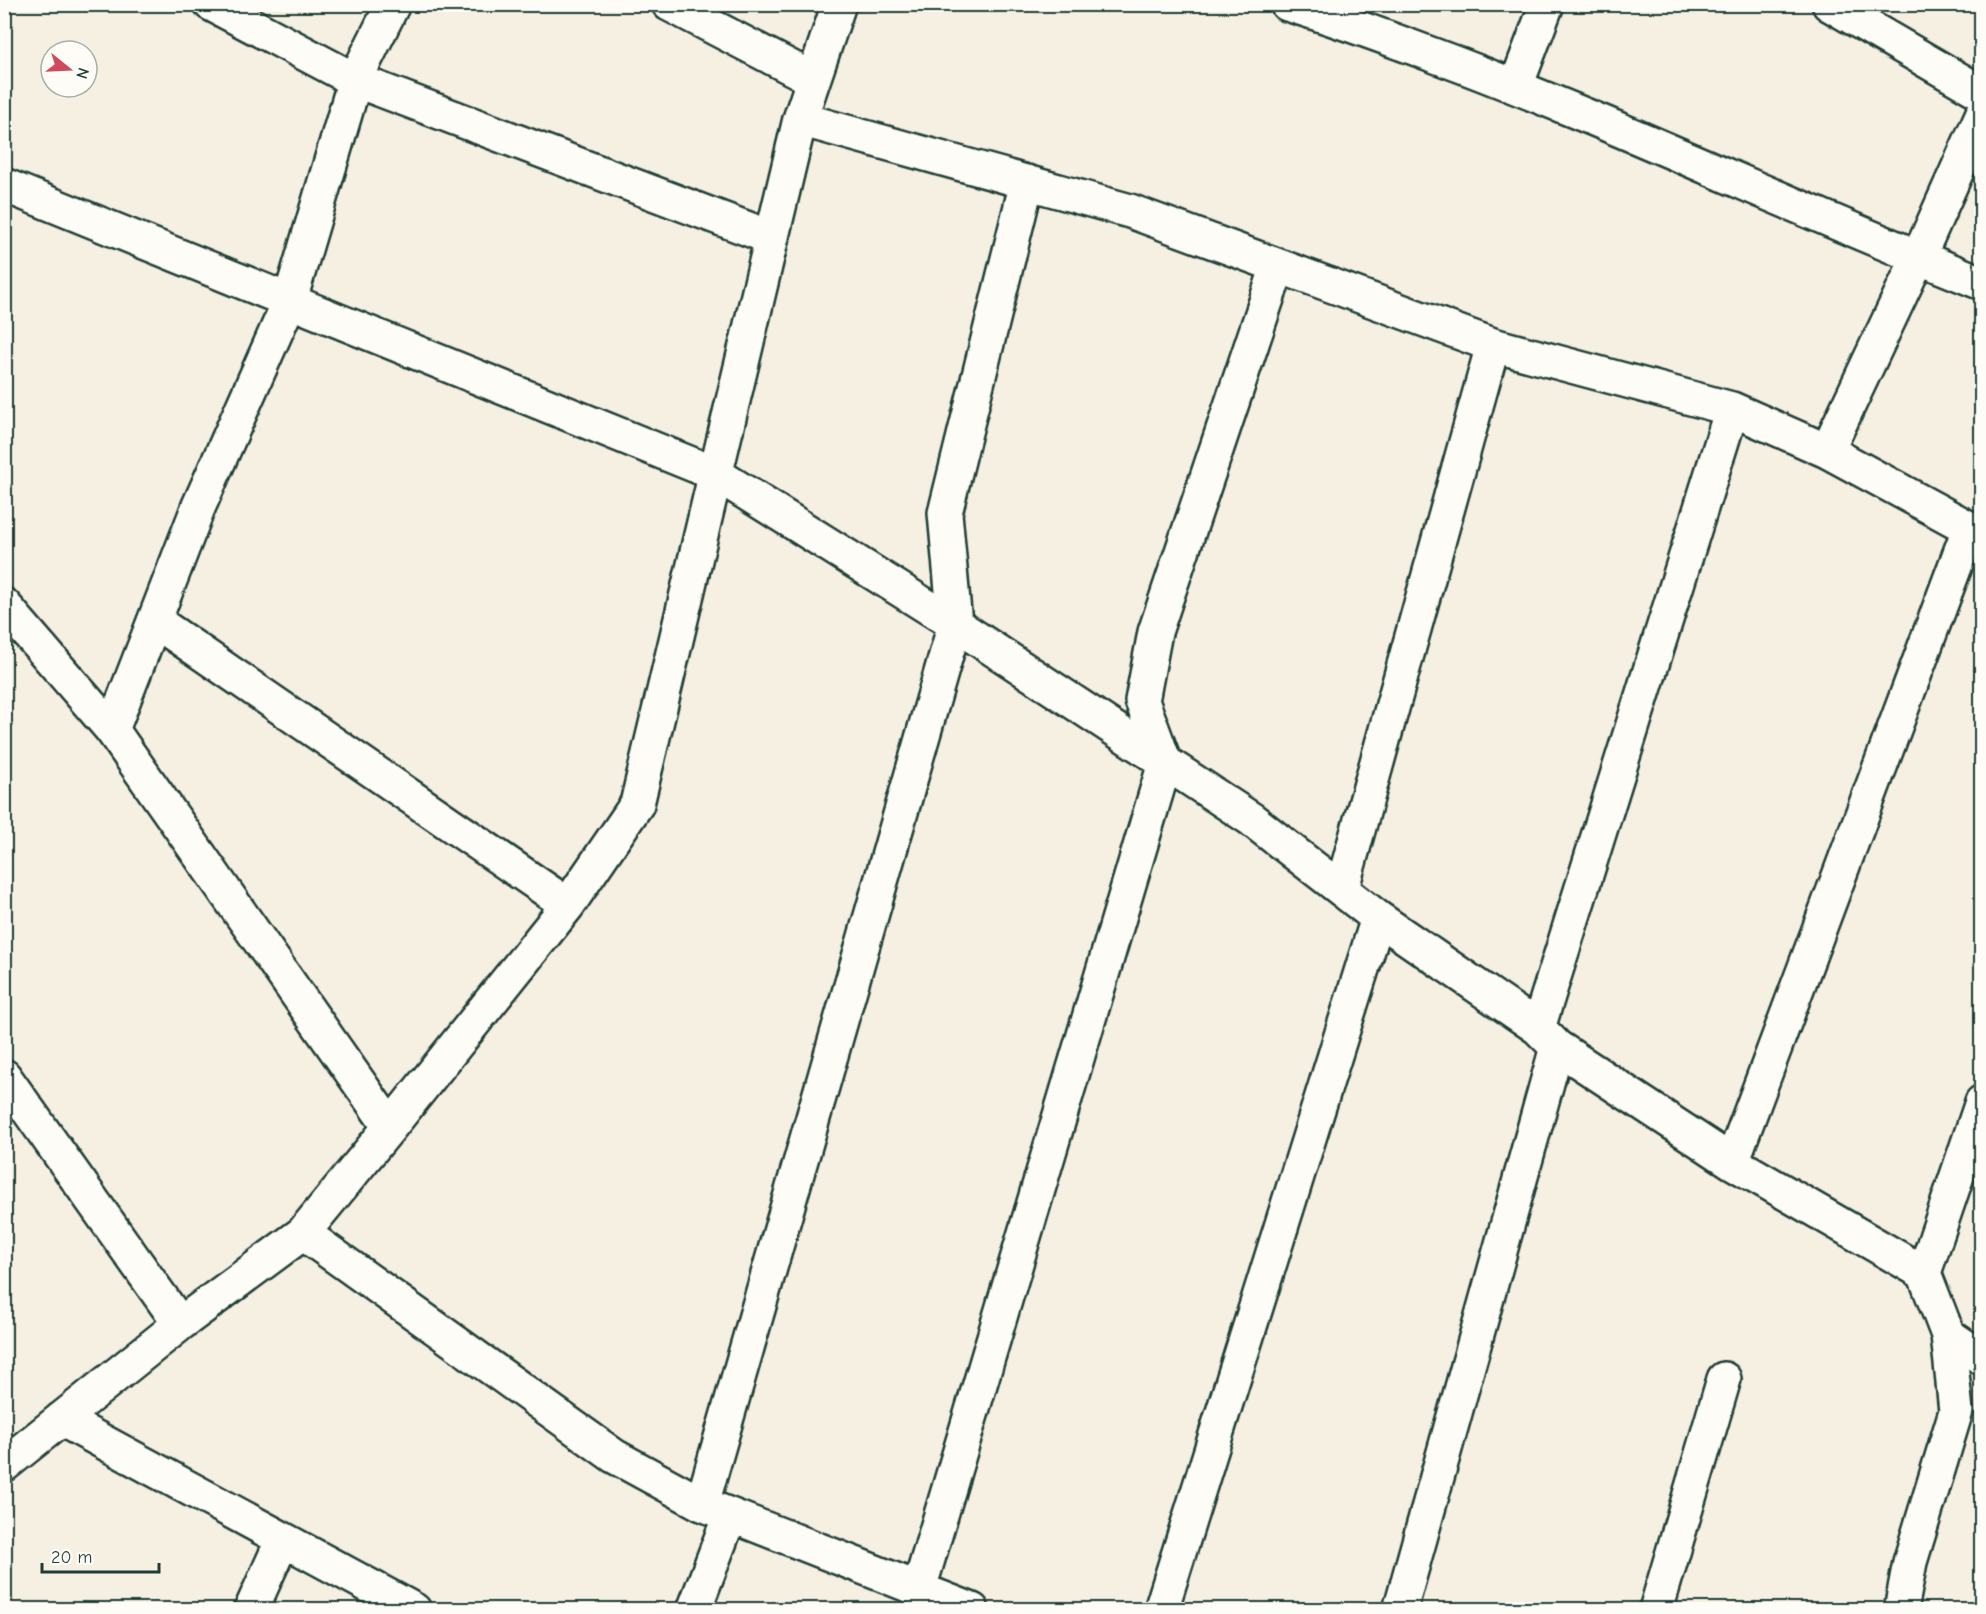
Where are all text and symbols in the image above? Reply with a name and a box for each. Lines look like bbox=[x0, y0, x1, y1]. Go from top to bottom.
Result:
north arrow bbox=[39, 39, 99, 99]
text: N bbox=[72, 66, 92, 81]
scale bar bbox=[42, 1536, 159, 1574]
text: 20 m bbox=[51, 1547, 92, 1568]

